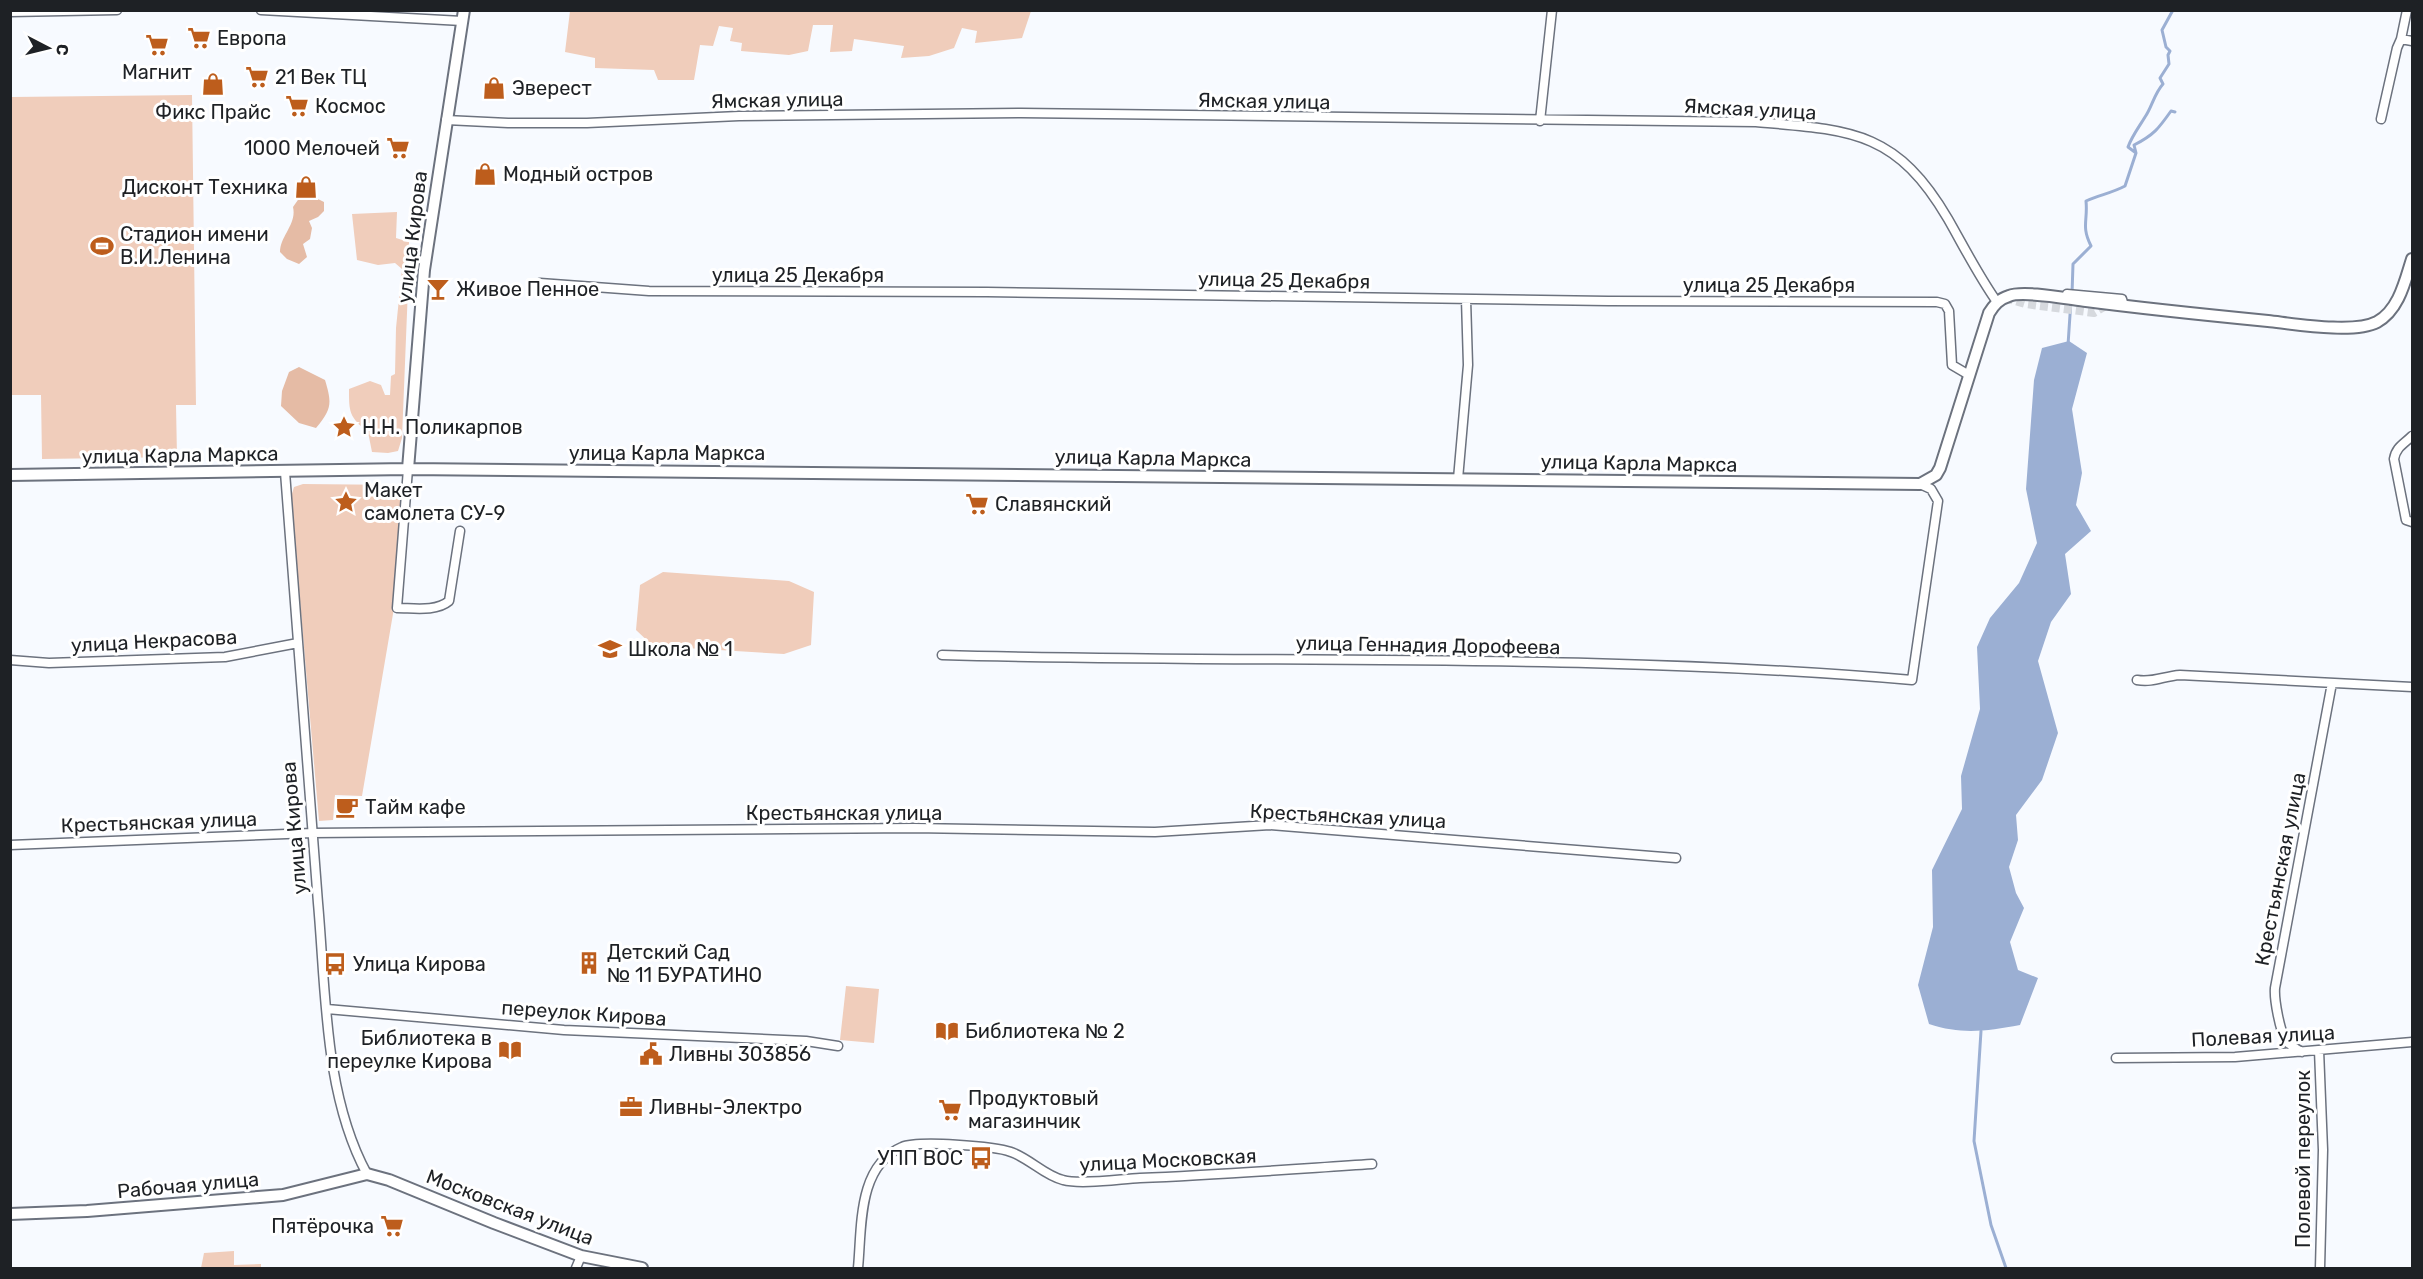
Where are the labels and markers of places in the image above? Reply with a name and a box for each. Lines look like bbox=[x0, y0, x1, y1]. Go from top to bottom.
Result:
supermarket icon: Европа bbox=[186, 25, 212, 51]
place label: Европа bbox=[217, 26, 287, 50]
supermarket icon: Магнит bbox=[144, 32, 170, 58]
place label: Магнит bbox=[122, 60, 192, 84]
supermarket icon: 21 Век ТЦ bbox=[244, 64, 270, 90]
place label: 21 Век ТЦ bbox=[275, 65, 367, 89]
shop icon: Фикс Прайс bbox=[200, 71, 226, 97]
shop icon: Эверест bbox=[481, 75, 507, 101]
place label: Эверест bbox=[512, 76, 592, 100]
supermarket icon: Космос bbox=[284, 93, 310, 119]
place label: Космос bbox=[315, 94, 386, 118]
place label: Фикс Прайс bbox=[155, 100, 271, 124]
supermarket icon: 1000 Мелочей bbox=[385, 135, 411, 161]
place label: 1000 Мелочей bbox=[244, 136, 380, 160]
shop icon: Модный остров bbox=[472, 161, 498, 187]
place label: Модный остров bbox=[503, 162, 653, 186]
shop icon: Дисконт Техника bbox=[293, 174, 319, 200]
place label: Дисконт Техника bbox=[122, 175, 288, 199]
place label: Стадион имени В.И.Ленина bbox=[120, 222, 269, 269]
sports icon: Стадион имени В.И.Ленина bbox=[89, 233, 115, 259]
bar icon: Живое Пенное bbox=[425, 276, 451, 302]
place label: Живое Пенное bbox=[456, 277, 599, 301]
place icon: Н.Н. Поликарпов bbox=[331, 414, 357, 440]
place label: Н.Н. Поликарпов bbox=[362, 415, 523, 439]
place label: Макет самолета СУ-9 bbox=[364, 478, 505, 525]
place icon: Макет самолета СУ-9 bbox=[333, 489, 359, 515]
supermarket icon: Славянский bbox=[964, 491, 990, 517]
place label: Славянский bbox=[995, 492, 1111, 516]
school or university icon: Школа № 1 bbox=[597, 636, 623, 662]
place label: Школа № 1 bbox=[628, 637, 733, 661]
cafe icon: Тайм кафе bbox=[334, 794, 360, 820]
place label: Тайм кафе bbox=[365, 795, 466, 819]
place label: Детский Сад № 11 БУРАТИНО bbox=[607, 940, 762, 987]
building icon: Детский Сад № 11 БУРАТИНО bbox=[576, 950, 602, 976]
bus stop icon: Улица Кирова bbox=[322, 951, 348, 977]
place label: Улица Кирова bbox=[353, 952, 486, 976]
library icon: Библиотека № 2 bbox=[934, 1018, 960, 1044]
place label: Библиотека № 2 bbox=[965, 1019, 1125, 1043]
place label: Библиотека в переулке Кирова bbox=[327, 1026, 492, 1073]
library icon: Библиотека в переулке Кирова bbox=[497, 1037, 523, 1063]
public building icon: Ливны 303856 bbox=[638, 1041, 664, 1067]
place label: Ливны 303856 bbox=[669, 1042, 811, 1066]
place label: Продуктовый магазинчик bbox=[968, 1086, 1099, 1133]
office icon: Ливны-Электро bbox=[618, 1094, 644, 1120]
place label: Ливны-Электро bbox=[649, 1095, 802, 1119]
supermarket icon: Продуктовый магазинчик bbox=[937, 1097, 963, 1123]
bus stop icon: УПП ВОС bbox=[968, 1145, 994, 1171]
place label: УПП ВОС bbox=[878, 1146, 963, 1170]
supermarket icon: Пятёрочка bbox=[379, 1213, 405, 1239]
place label: Пятёрочка bbox=[271, 1214, 374, 1238]

